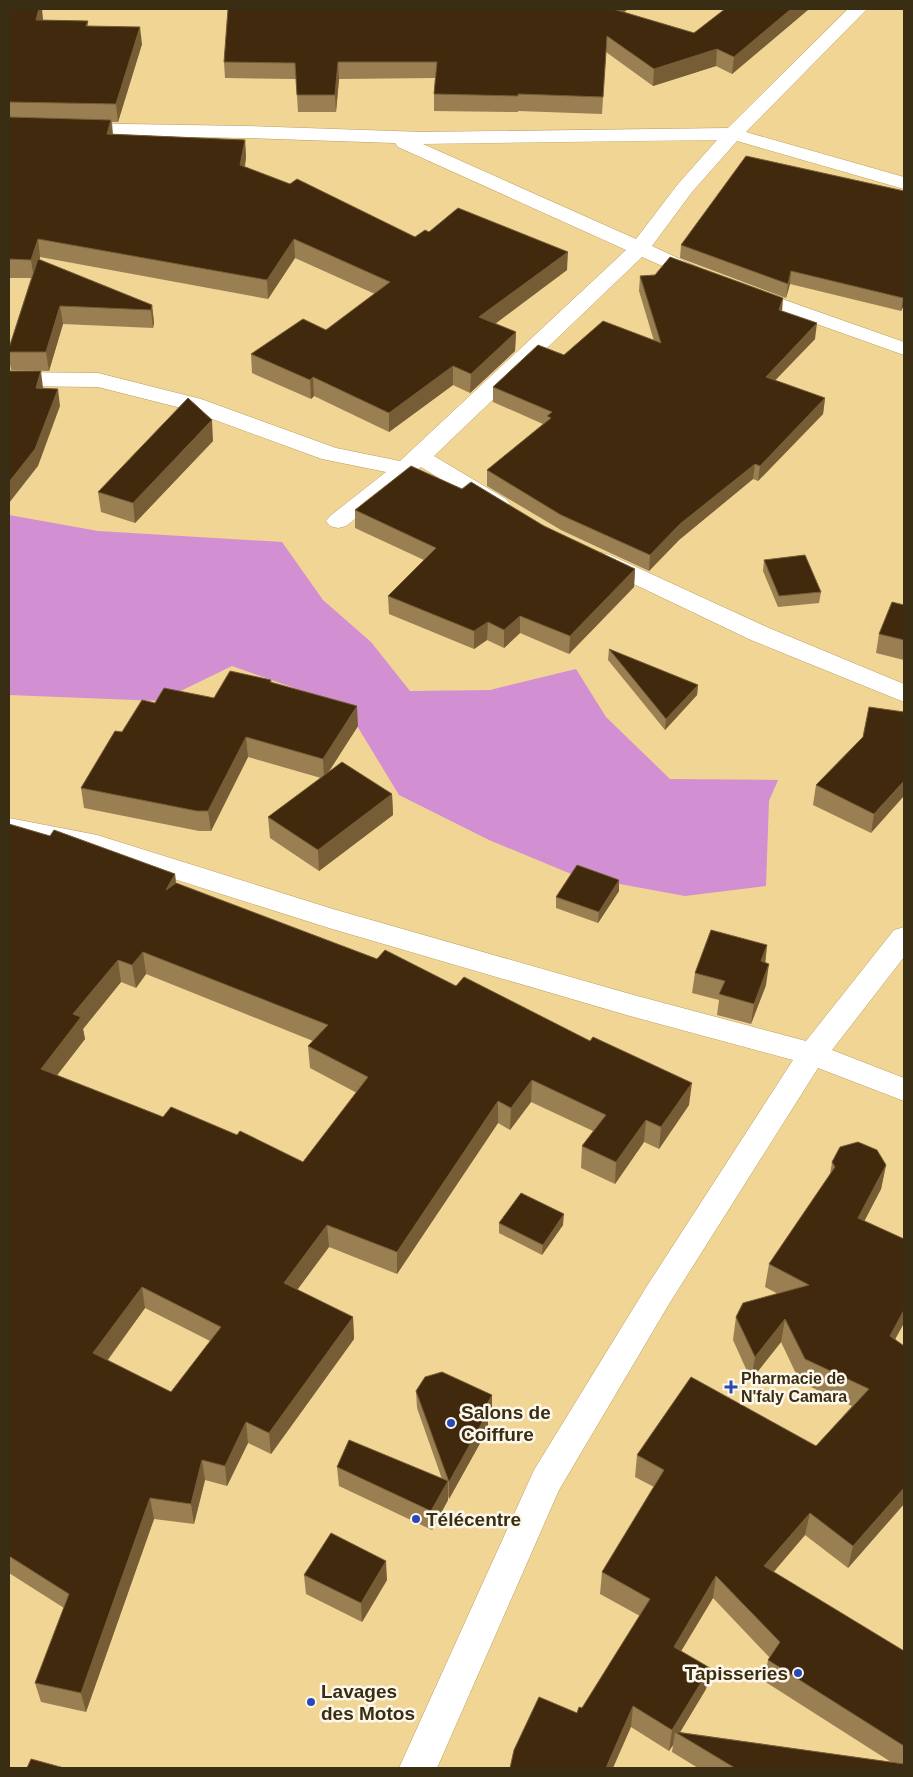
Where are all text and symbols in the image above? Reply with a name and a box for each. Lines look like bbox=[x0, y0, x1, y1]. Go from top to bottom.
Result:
place label: Pharmacie de N'faly Camara bbox=[741, 1370, 847, 1405]
marker: Pharmacie de N'faly Camara bbox=[725, 1381, 737, 1393]
place label: Salons de Coiffure bbox=[461, 1402, 551, 1445]
marker: Salons de Coiffure bbox=[445, 1417, 457, 1429]
place label: Télécentre bbox=[426, 1509, 521, 1530]
marker: Télécentre bbox=[410, 1513, 422, 1525]
place label: Tapisseries bbox=[685, 1663, 788, 1684]
marker: Tapisseries bbox=[792, 1667, 804, 1679]
place label: Lavages des Motos bbox=[321, 1681, 415, 1724]
marker: Lavages des Motos bbox=[305, 1696, 317, 1708]

